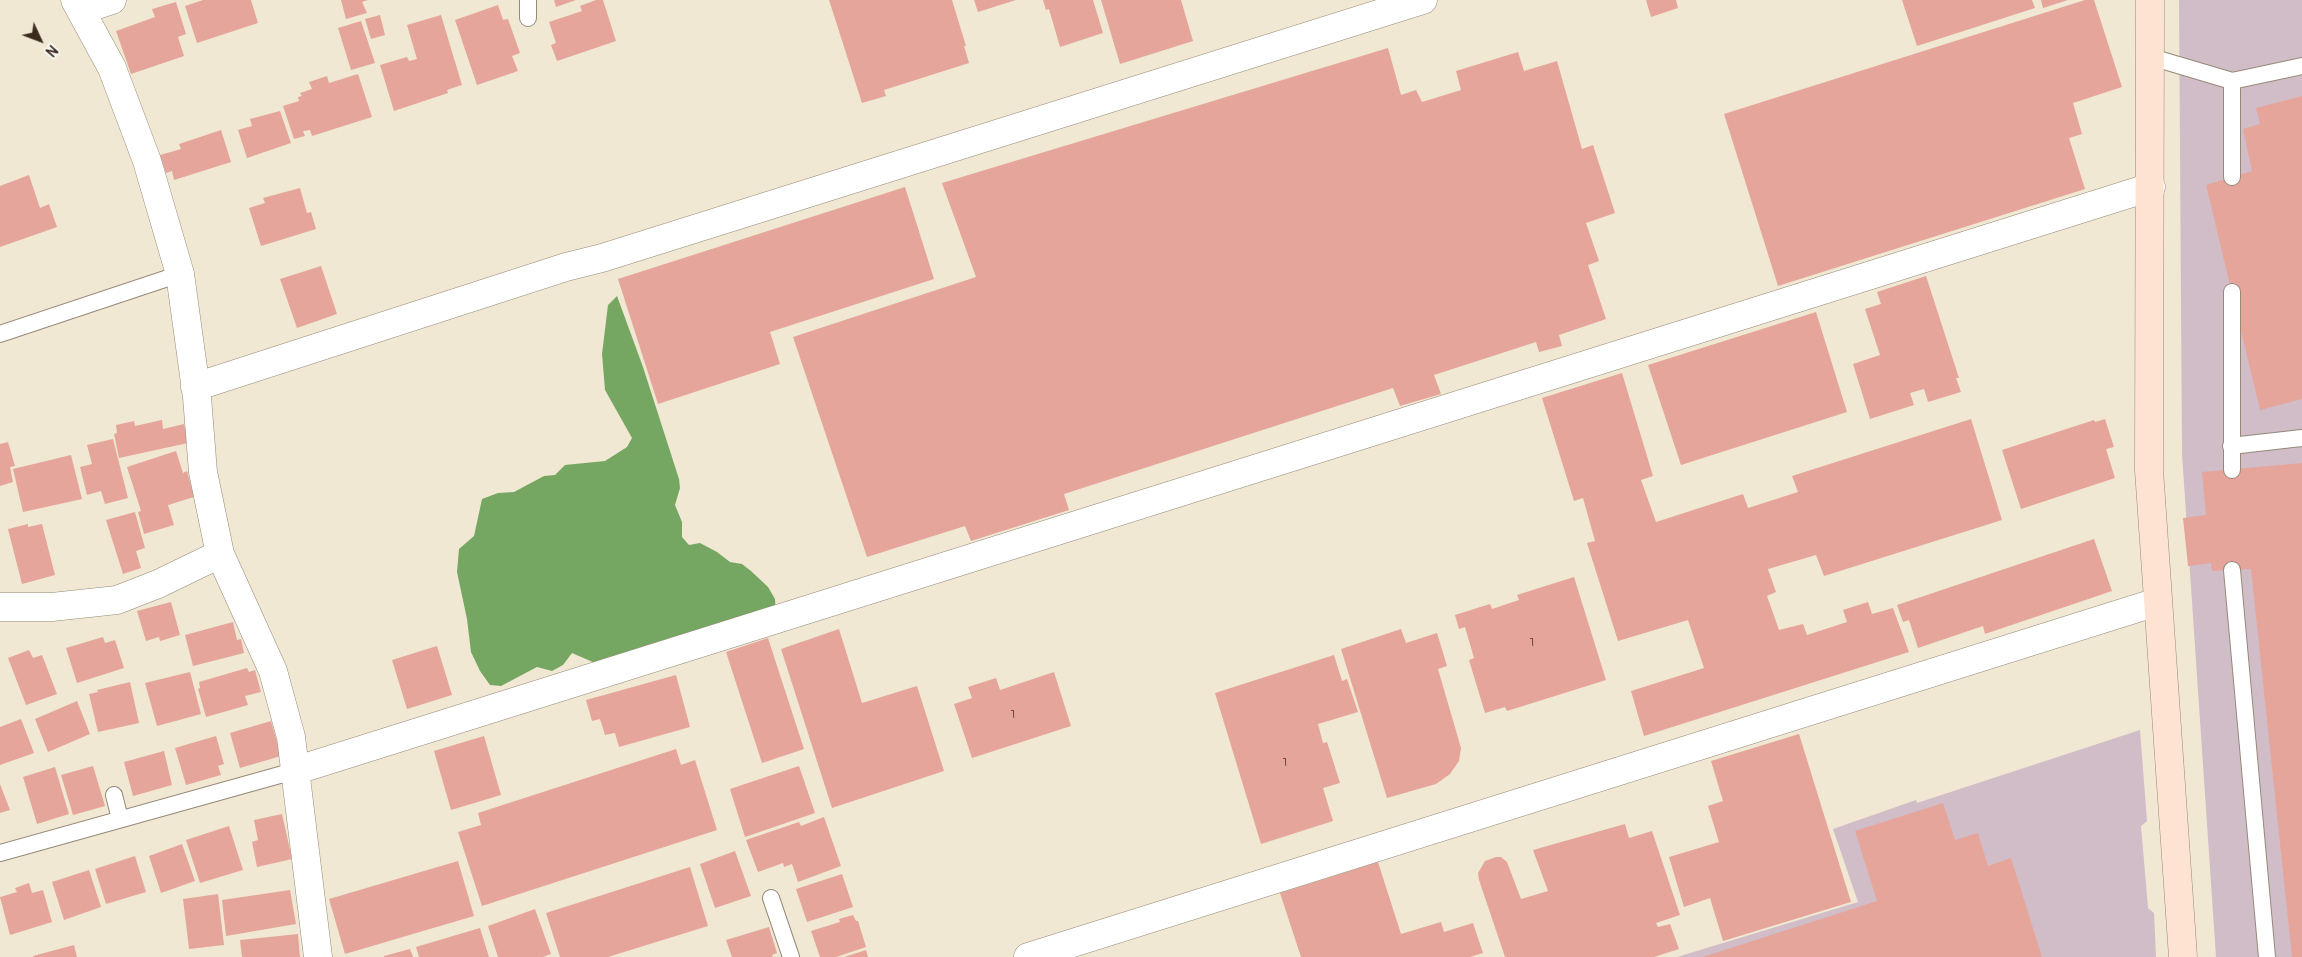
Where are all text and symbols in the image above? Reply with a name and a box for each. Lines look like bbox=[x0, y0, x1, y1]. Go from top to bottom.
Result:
north arrow bbox=[15, 15, 65, 65]
text: N bbox=[42, 41, 61, 60]
house number: 1 bbox=[1530, 636, 1534, 650]
house number: 1 bbox=[1011, 708, 1015, 722]
house number: 1 bbox=[1283, 756, 1287, 770]

